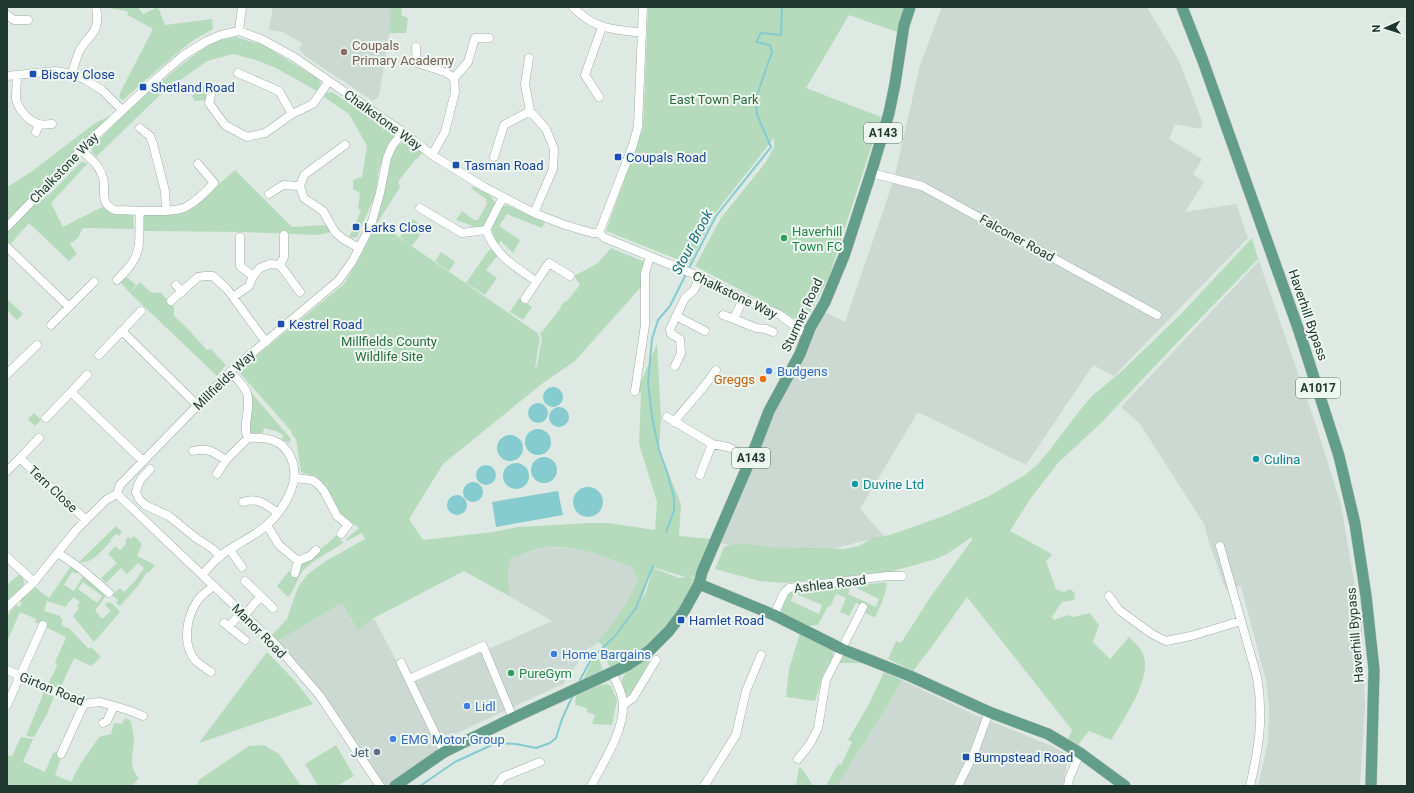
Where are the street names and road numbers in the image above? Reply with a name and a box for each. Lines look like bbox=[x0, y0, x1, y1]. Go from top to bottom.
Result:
street label: Chalkstone Way bbox=[341, 87, 425, 153]
road number: A143 bbox=[864, 123, 902, 143]
street label: Chalkstone Way bbox=[26, 130, 102, 206]
street label: Falconer Road bbox=[977, 211, 1057, 265]
street label: Haverhill Bypass bbox=[1285, 267, 1331, 363]
street label: Chalkstone Way bbox=[690, 268, 780, 322]
street label: Sturmer Road bbox=[778, 276, 826, 354]
street label: Millfields Way bbox=[190, 347, 258, 413]
road number: A1017 bbox=[1296, 378, 1340, 398]
road number: A143 bbox=[732, 448, 770, 468]
street label: Tern Close bbox=[25, 463, 81, 516]
street label: Ashlea Road bbox=[793, 572, 867, 596]
street label: Haverhill Bypass bbox=[1343, 586, 1367, 683]
street label: Manor Road bbox=[229, 601, 289, 661]
street label: Girton Road bbox=[17, 669, 87, 709]

